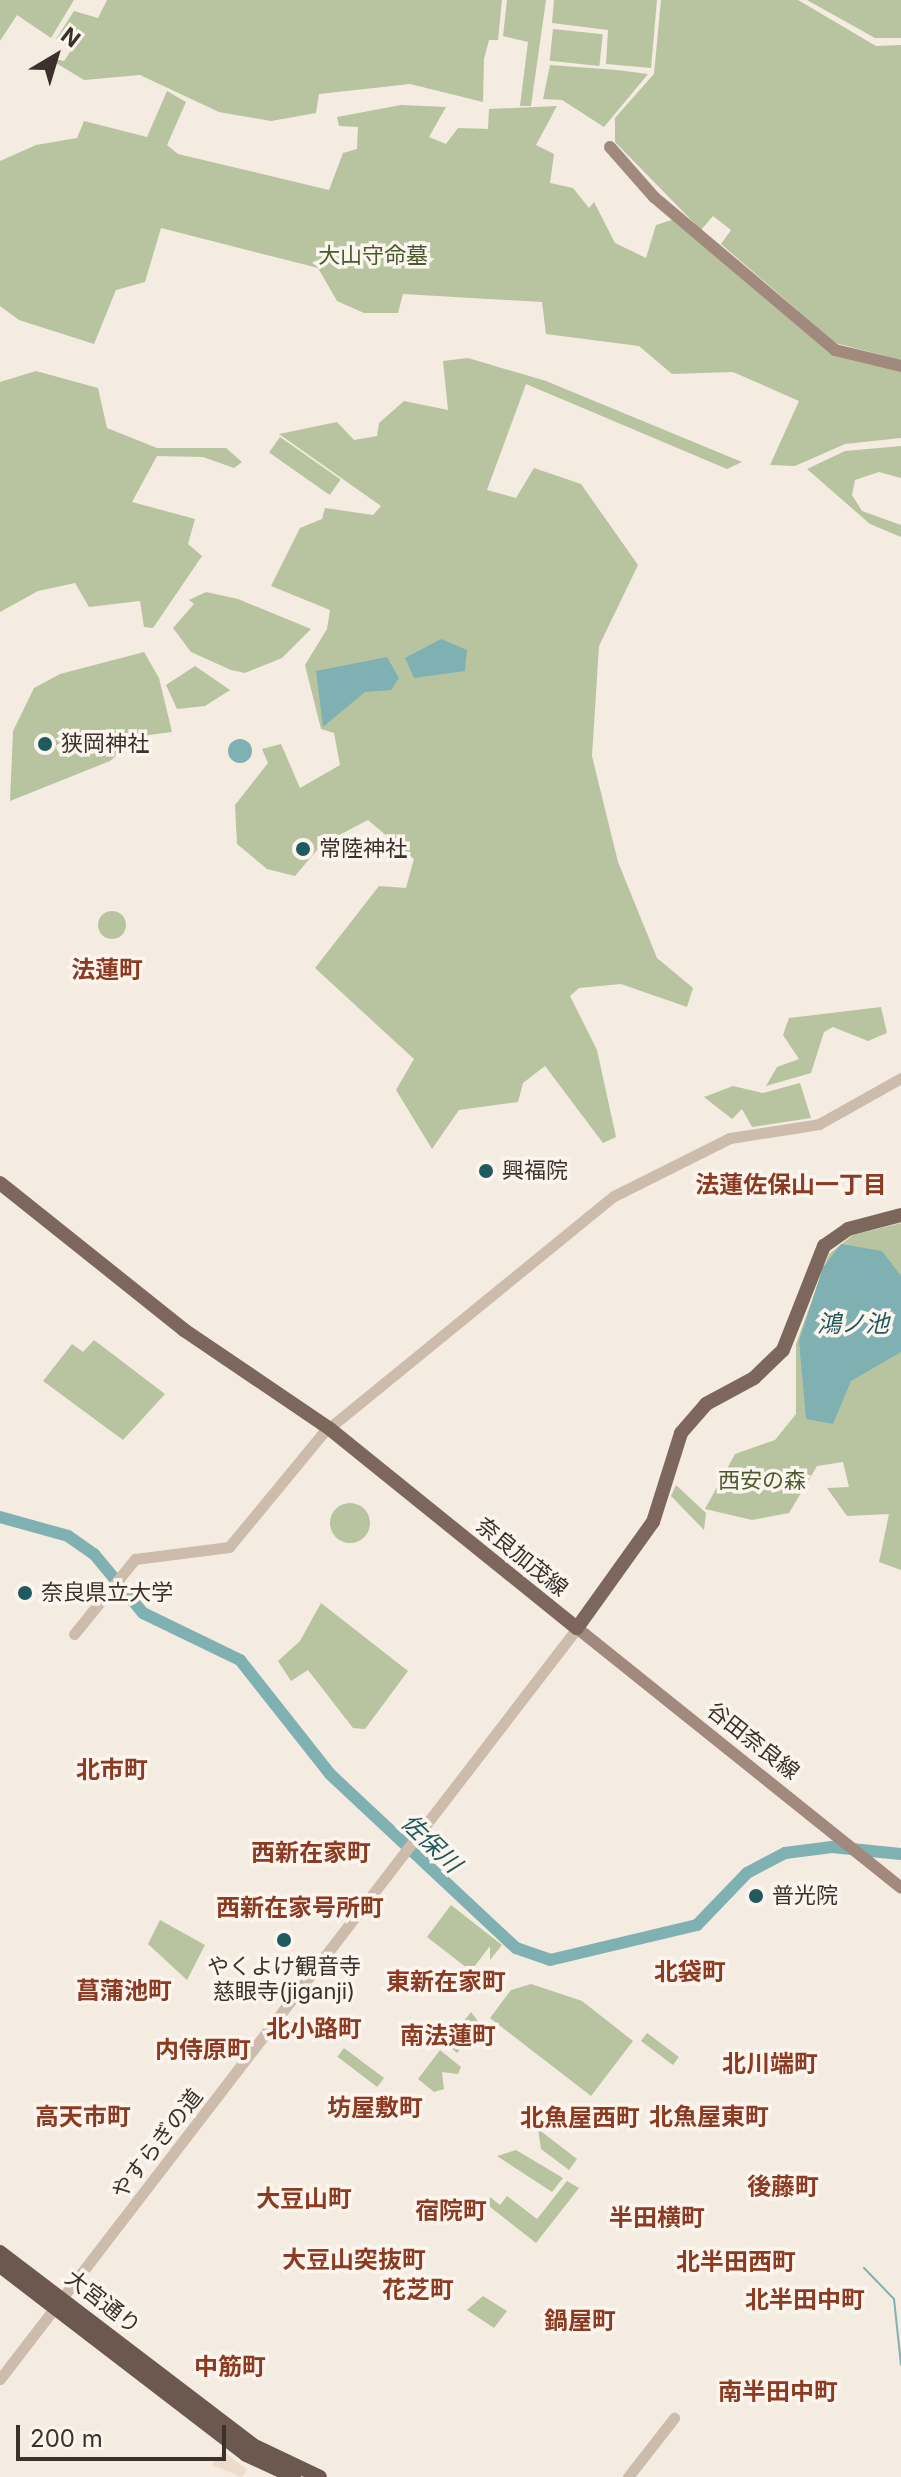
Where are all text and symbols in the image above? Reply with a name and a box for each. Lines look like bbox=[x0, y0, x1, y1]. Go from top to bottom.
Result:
north arrow bbox=[16, 16, 96, 96]
text: N bbox=[56, 22, 85, 52]
park label: 大山守命墓 bbox=[318, 243, 428, 269]
place label: 狭岡神社 bbox=[61, 731, 149, 757]
marker: 狭岡神社 bbox=[36, 735, 54, 753]
place label: 常陸神社 bbox=[319, 836, 407, 862]
marker: 常陸神社 bbox=[294, 840, 312, 858]
district label: 法蓮町 bbox=[71, 956, 143, 984]
place label: 興福院 bbox=[502, 1158, 568, 1184]
marker: 興福院 bbox=[477, 1162, 495, 1180]
district label: 法蓮佐保山一丁目 bbox=[695, 1171, 887, 1199]
water label: 鴻ノ池 bbox=[817, 1310, 889, 1338]
park label: 西安の森 bbox=[718, 1468, 806, 1494]
street label: 奈良加茂線 bbox=[471, 1512, 573, 1602]
place label: 奈良県立大学 bbox=[41, 1580, 173, 1606]
marker: 奈良県立大学 bbox=[16, 1584, 34, 1602]
street label: 谷田奈良線 bbox=[702, 1697, 804, 1785]
district label: 北市町 bbox=[76, 1756, 148, 1784]
water label: 佐保川 bbox=[395, 1808, 467, 1878]
district label: 西新在家町 bbox=[251, 1839, 371, 1867]
place label: 普光院 bbox=[772, 1883, 838, 1909]
marker: 普光院 bbox=[747, 1887, 765, 1905]
district label: 西新在家号所町 bbox=[216, 1894, 384, 1922]
marker: やくよけ観音寺 慈眼寺(jiganji) bbox=[275, 1931, 293, 1949]
place label: やくよけ観音寺 慈眼寺(jiganji) bbox=[207, 1953, 361, 2004]
district label: 北袋町 bbox=[654, 1958, 726, 1986]
district label: 東新在家町 bbox=[386, 1968, 506, 1996]
district label: 菖蒲池町 bbox=[76, 1977, 172, 2005]
district label: 北小路町 bbox=[266, 2015, 362, 2043]
district label: 南法蓮町 bbox=[400, 2022, 496, 2050]
district label: 内侍原町 bbox=[155, 2036, 251, 2064]
district label: 北川端町 bbox=[722, 2050, 818, 2078]
street label: やすらぎの道 bbox=[106, 2084, 208, 2204]
district label: 坊屋敷町 bbox=[327, 2094, 423, 2122]
district label: 高天市町 bbox=[35, 2103, 131, 2131]
district label: 北魚屋東町 bbox=[649, 2103, 769, 2131]
district label: 北魚屋西町 bbox=[520, 2104, 640, 2132]
district label: 後藤町 bbox=[747, 2173, 819, 2201]
district label: 大豆山町 bbox=[256, 2185, 352, 2213]
district label: 宿院町 bbox=[415, 2197, 487, 2225]
district label: 半田横町 bbox=[609, 2204, 705, 2232]
district label: 大豆山突抜町 bbox=[282, 2246, 426, 2274]
district label: 北半田西町 bbox=[676, 2248, 796, 2276]
street label: 大宮通り bbox=[60, 2265, 146, 2339]
district label: 花芝町 bbox=[382, 2276, 454, 2304]
district label: 北半田中町 bbox=[745, 2286, 865, 2314]
district label: 鍋屋町 bbox=[544, 2307, 616, 2335]
district label: 中筋町 bbox=[194, 2353, 266, 2381]
district label: 南半田中町 bbox=[718, 2378, 838, 2406]
scale bar bbox=[20, 2409, 230, 2459]
text: 200 m bbox=[30, 2424, 103, 2453]

